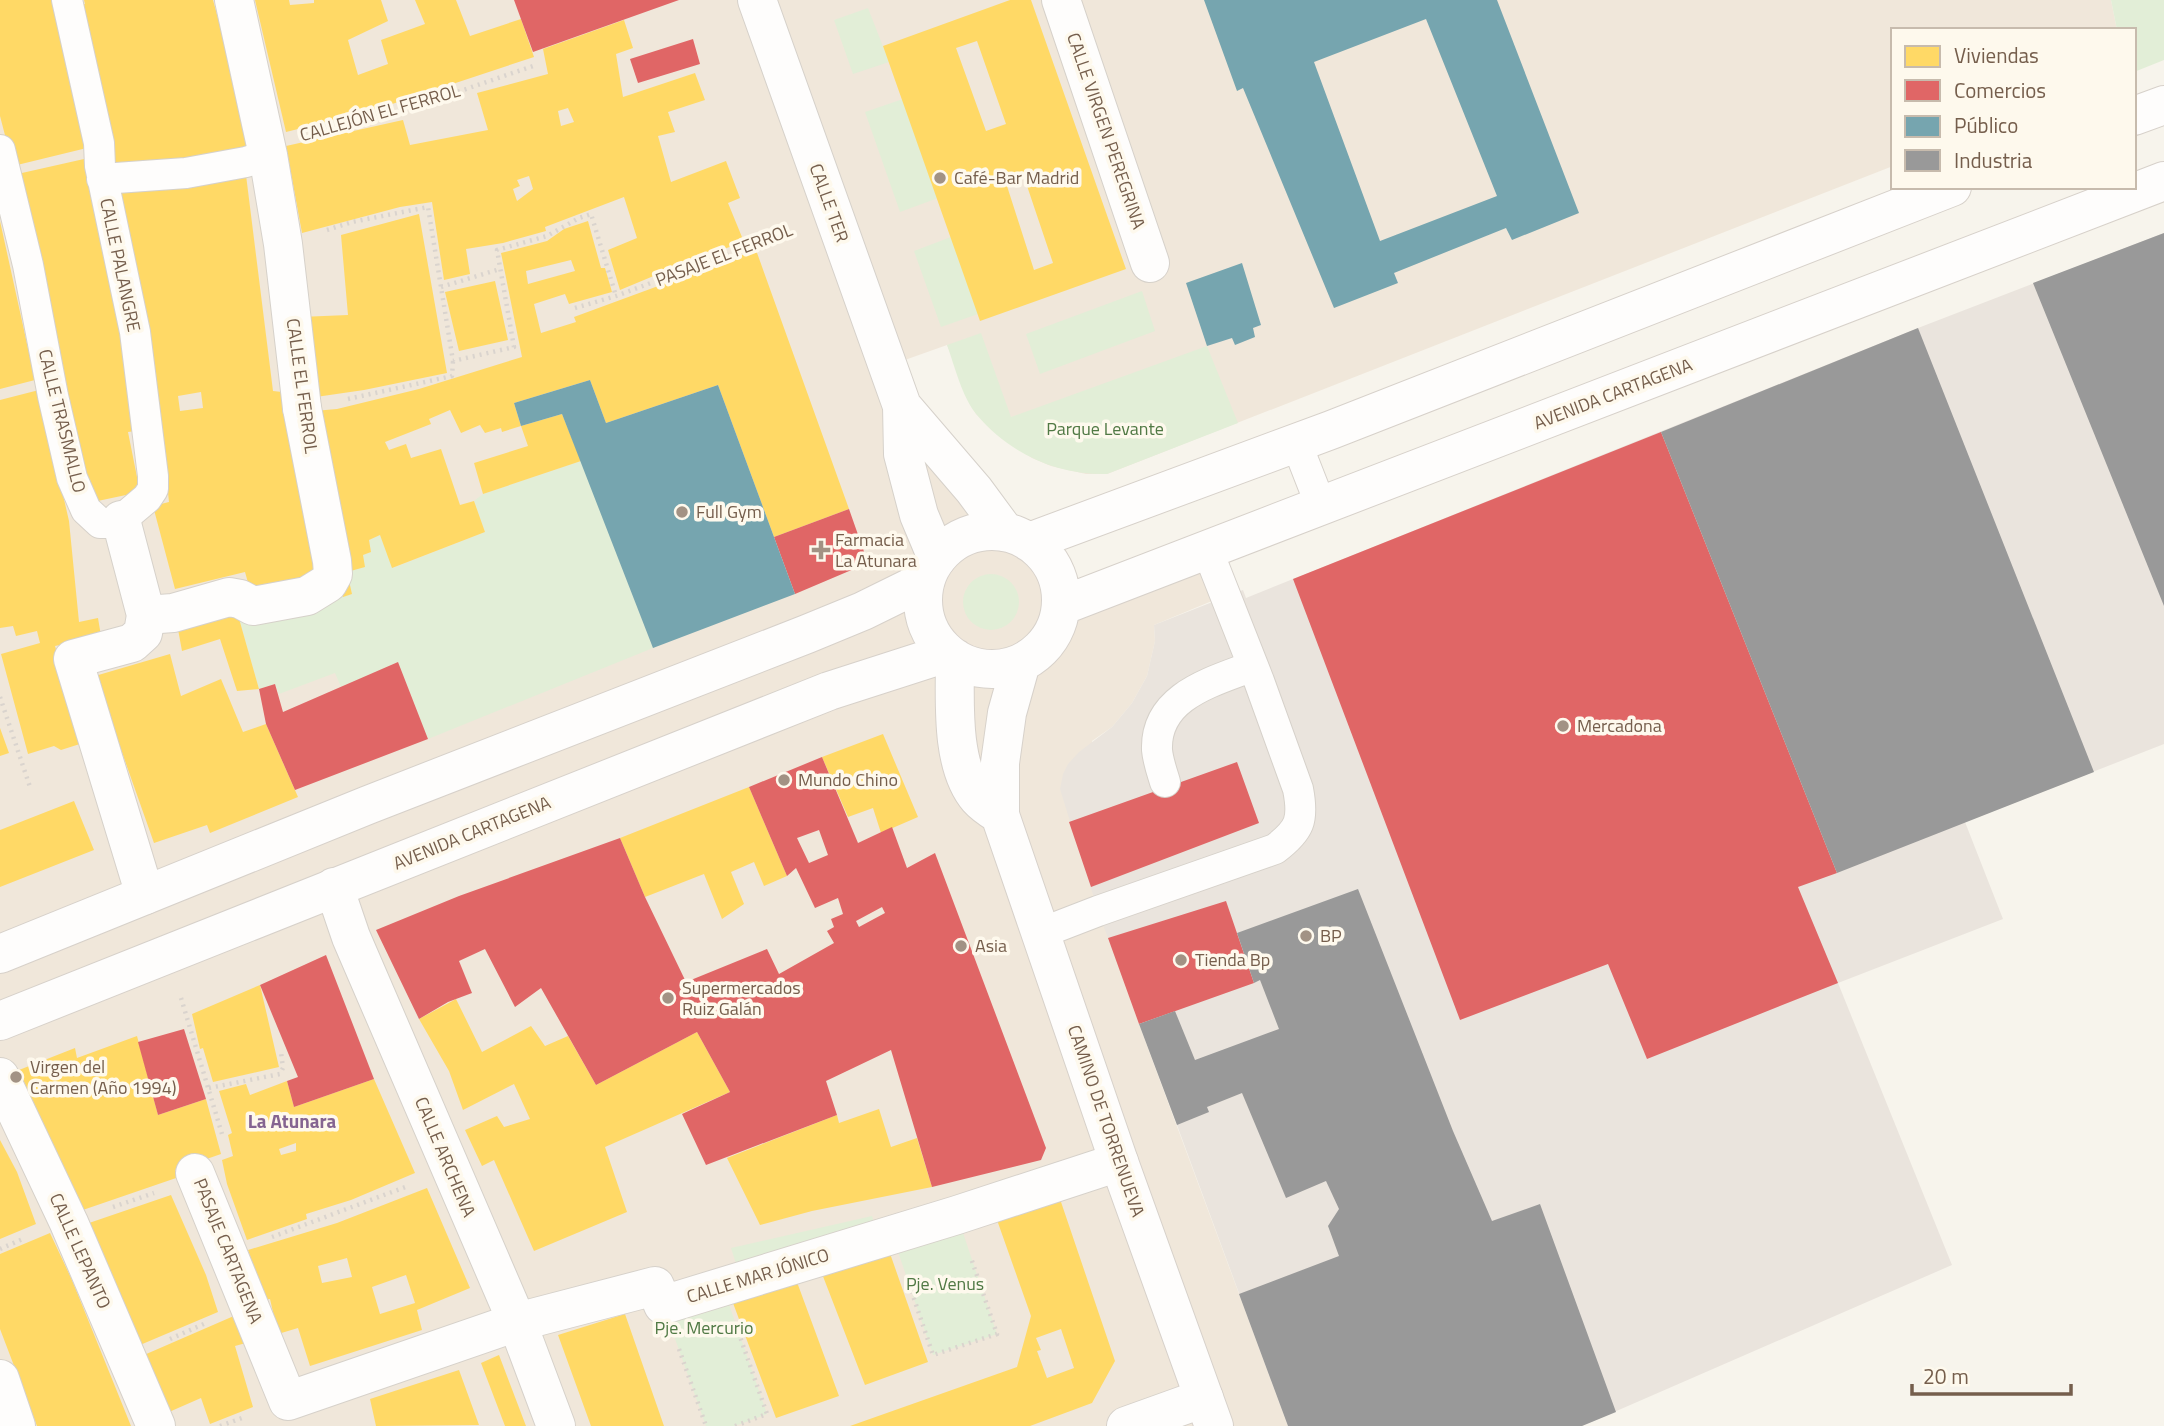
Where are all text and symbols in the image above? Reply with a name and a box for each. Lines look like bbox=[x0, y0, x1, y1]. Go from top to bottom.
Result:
legend bbox=[1891, 28, 2136, 189]
street label: CALLE VIRGEN PEREGRINA bbox=[1060, 29, 1153, 233]
text: Viviendas bbox=[1954, 39, 2039, 71]
text: Comercios bbox=[1954, 74, 2046, 106]
street label: CALLEJÓN EL FERROL bbox=[297, 77, 464, 148]
text: Público bbox=[1954, 109, 2018, 141]
text: Industria bbox=[1954, 144, 2033, 176]
street label: CALLE TER bbox=[803, 160, 856, 246]
place label: Café-Bar Madrid bbox=[954, 164, 1079, 191]
marker: Café-Bar Madrid bbox=[932, 170, 948, 186]
street label: CALLE PALANGRE bbox=[93, 195, 148, 334]
street label: PASAJE EL FERROL bbox=[651, 216, 797, 293]
street label: CALLE EL FERROL bbox=[280, 317, 325, 456]
street label: CALLE TRASMALLO bbox=[32, 346, 93, 495]
street label: AVENIDA CARTAGENA bbox=[1530, 351, 1696, 436]
park label: Parque Levante bbox=[1046, 415, 1164, 442]
place label: Full Gym bbox=[696, 498, 762, 525]
marker: Full Gym bbox=[674, 504, 690, 520]
place label: Farmacia La Atunara bbox=[835, 526, 917, 574]
marker: Farmacia La Atunara bbox=[813, 542, 829, 558]
place label: Mercadona bbox=[1577, 712, 1662, 739]
marker: Mercadona bbox=[1555, 718, 1571, 734]
place label: Mundo Chino bbox=[798, 766, 898, 793]
marker: Mundo Chino bbox=[776, 772, 792, 788]
street label: AVENIDA CARTAGENA bbox=[389, 788, 555, 876]
place label: BP bbox=[1320, 922, 1342, 949]
marker: BP bbox=[1298, 928, 1314, 944]
place label: Asia bbox=[975, 932, 1007, 959]
marker: Asia bbox=[953, 938, 969, 954]
place label: Tienda Bp bbox=[1195, 946, 1270, 973]
marker: Tienda Bp bbox=[1173, 952, 1189, 968]
place label: Supermercados Ruiz Galán bbox=[682, 974, 801, 1022]
marker: Supermercados Ruiz Galán bbox=[660, 990, 676, 1006]
street label: CAMINO DE TORRENUEVA bbox=[1061, 1021, 1152, 1221]
place label: Virgen del Carmen (Año 1994) bbox=[30, 1053, 176, 1101]
marker: Virgen del Carmen (Año 1994) bbox=[8, 1069, 24, 1085]
street label: CALLE ARCHENA bbox=[408, 1092, 483, 1221]
district label: La Atunara bbox=[248, 1106, 337, 1135]
street label: PASAJE CARTAGENA bbox=[187, 1174, 270, 1328]
street label: CALLE LEPANTO bbox=[43, 1189, 118, 1313]
street label: CALLE MAR JÓNICO bbox=[683, 1241, 832, 1310]
park label: Pje. Venus bbox=[906, 1270, 984, 1297]
park label: Pje. Mercurio bbox=[655, 1314, 753, 1341]
scale bar bbox=[1912, 1352, 2071, 1396]
text: 20 m bbox=[1923, 1360, 1969, 1392]

